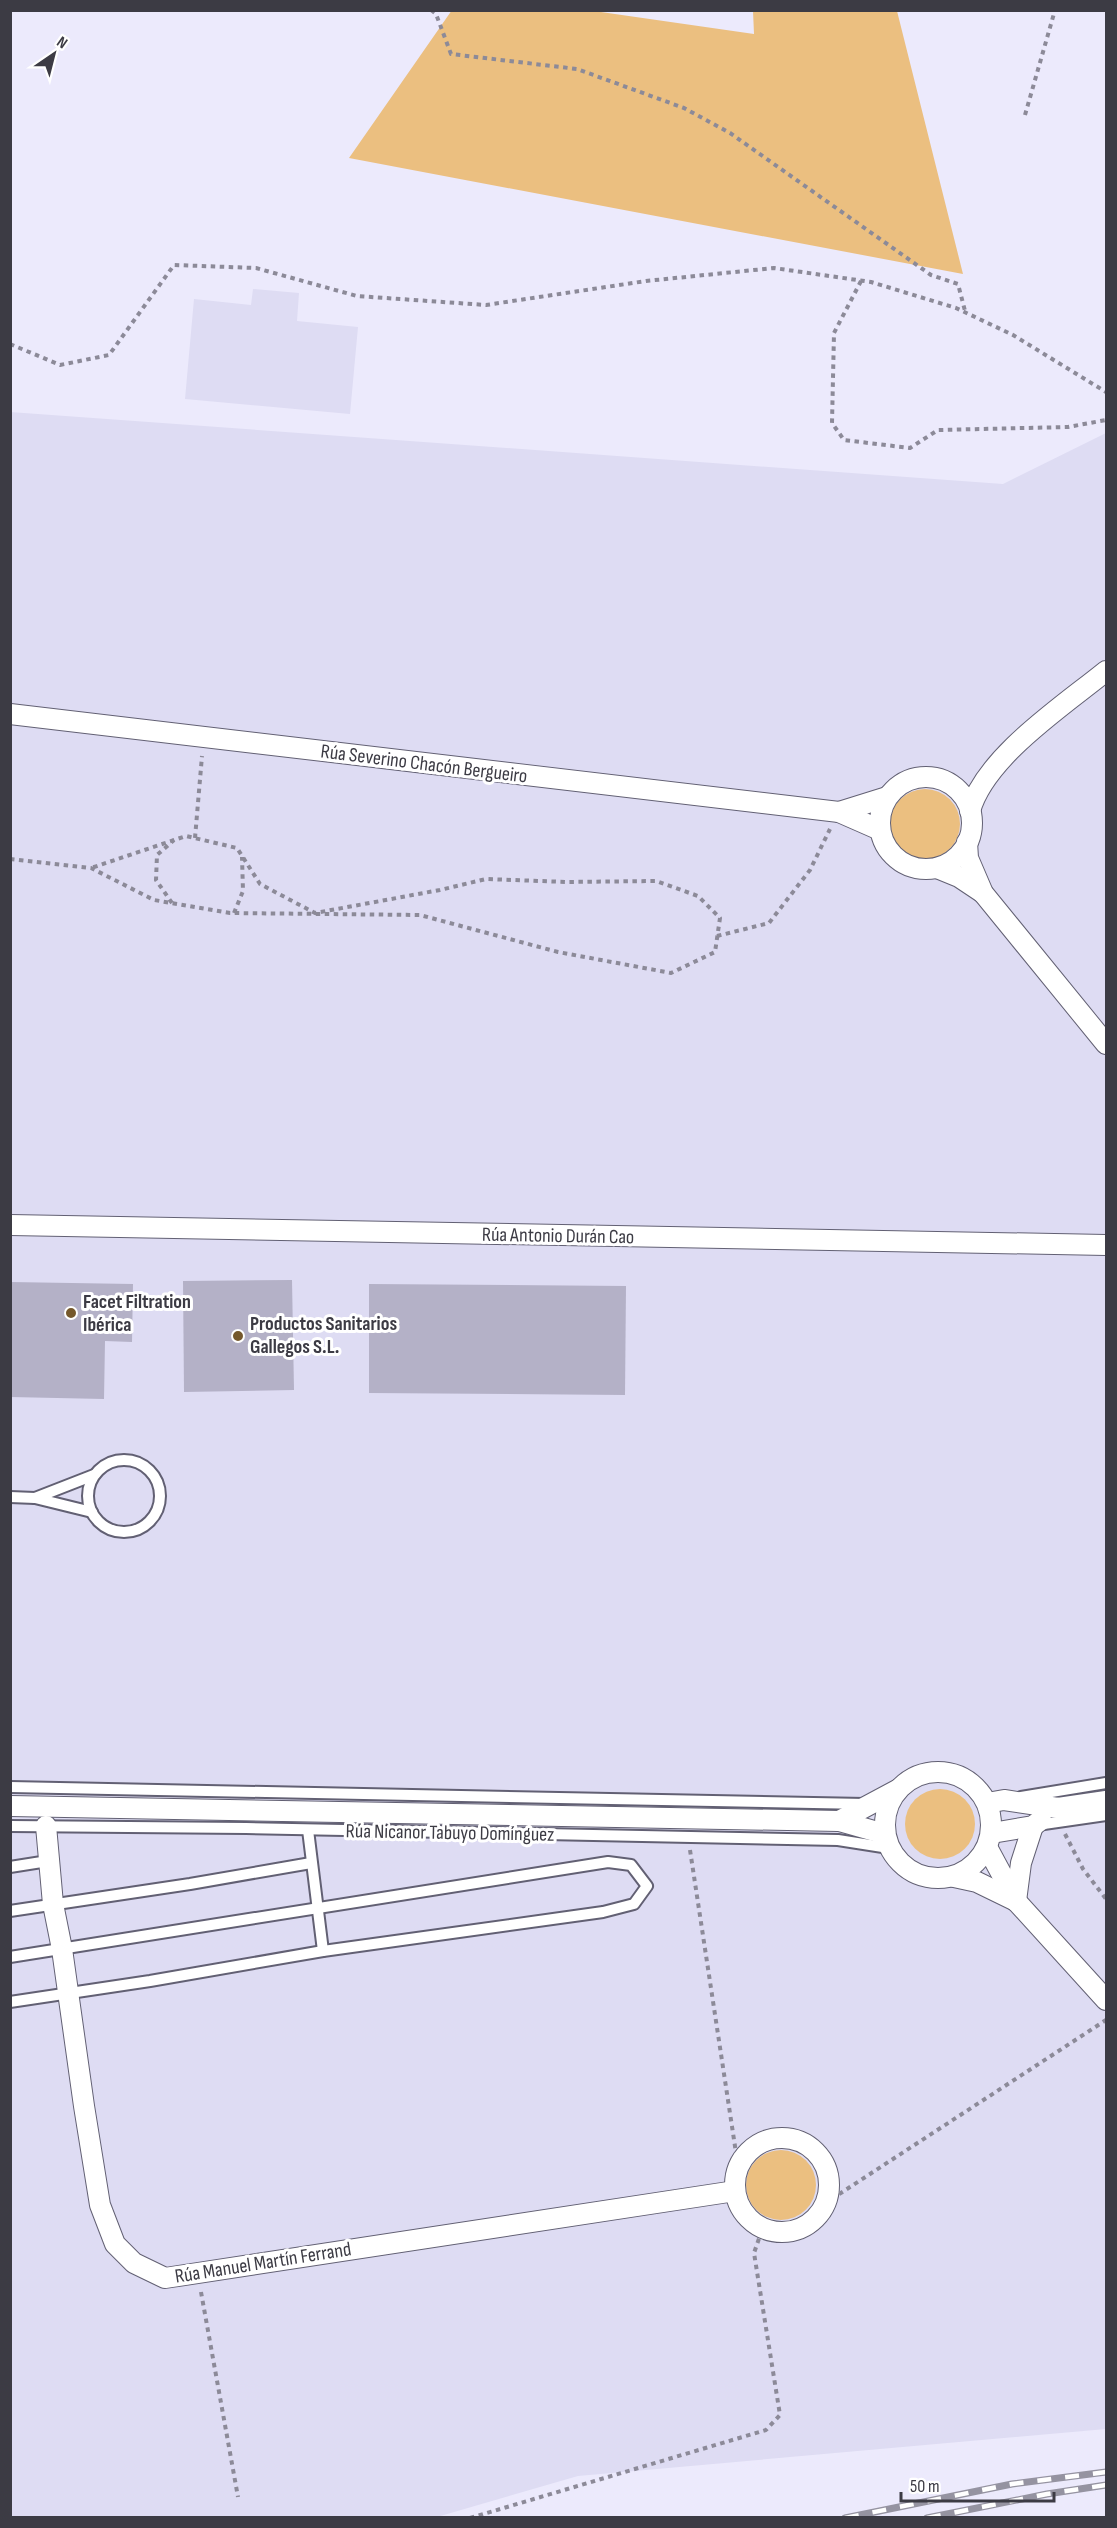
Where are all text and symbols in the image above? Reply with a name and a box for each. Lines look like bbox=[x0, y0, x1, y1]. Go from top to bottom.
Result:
north arrow bbox=[24, 24, 84, 84]
text: N bbox=[53, 33, 71, 53]
street label: Rúa Severino Chacón Bergueiro bbox=[319, 739, 529, 789]
street label: Rúa Antonio Durán Cao bbox=[482, 1223, 634, 1249]
place label: Facet Filtration Ibérica bbox=[83, 1290, 191, 1337]
marker: Facet Filtration Ibérica bbox=[64, 1306, 78, 1320]
place label: Productos Sanitarios Gallegos S.L. bbox=[250, 1312, 397, 1359]
marker: Productos Sanitarios Gallegos S.L. bbox=[231, 1329, 245, 1343]
street label: Rúa Nicanor Tabuyo Domínguez bbox=[345, 1819, 555, 1847]
street label: Rúa Manuel Martín Ferrand bbox=[173, 2237, 353, 2289]
scale bar bbox=[901, 2465, 1054, 2503]
text: 50 m bbox=[910, 2476, 940, 2497]

